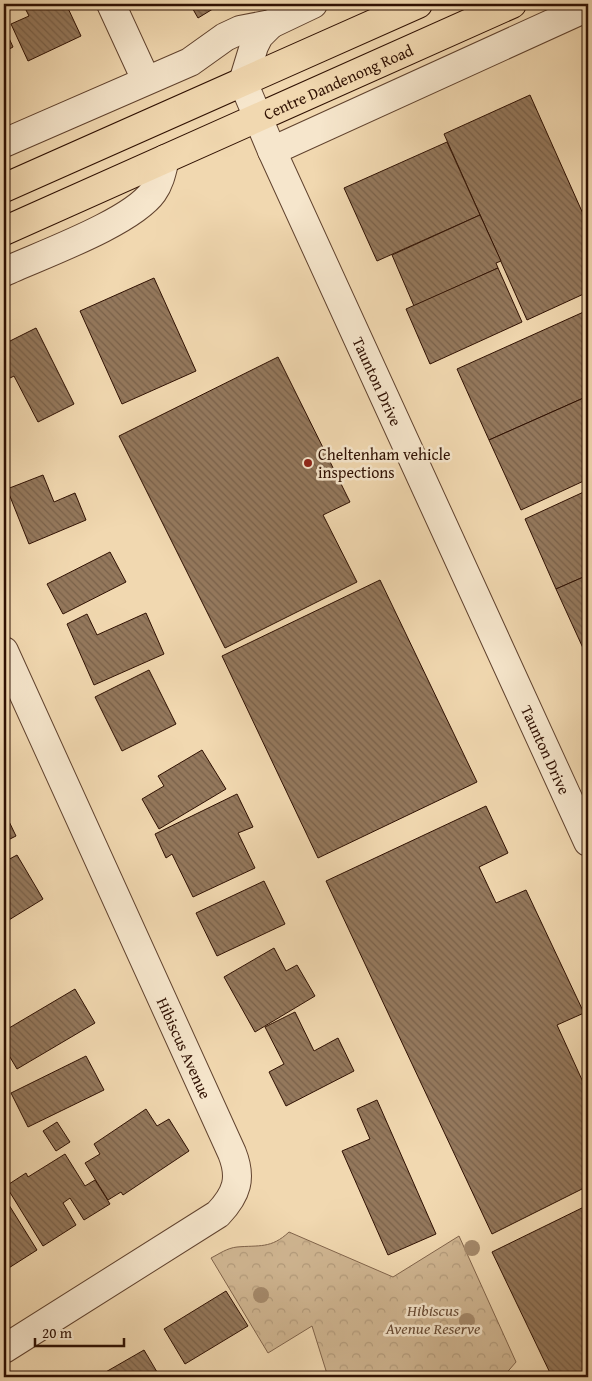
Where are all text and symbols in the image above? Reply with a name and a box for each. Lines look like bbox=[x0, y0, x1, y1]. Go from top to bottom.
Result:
street label: Centre Dandenong Road bbox=[259, 38, 417, 126]
street label: Taunton Drive bbox=[347, 333, 408, 430]
place label: Cheltenham vehicle inspections bbox=[318, 442, 450, 484]
marker: Cheltenham vehicle inspections bbox=[302, 457, 314, 469]
street label: Taunton Drive bbox=[515, 701, 577, 798]
street label: Hibiscus Avenue bbox=[151, 993, 218, 1103]
park label: Hibiscus Avenue Reserve bbox=[385, 1298, 481, 1340]
scale bar bbox=[35, 1316, 124, 1348]
text: 20 m bbox=[42, 1322, 73, 1343]

